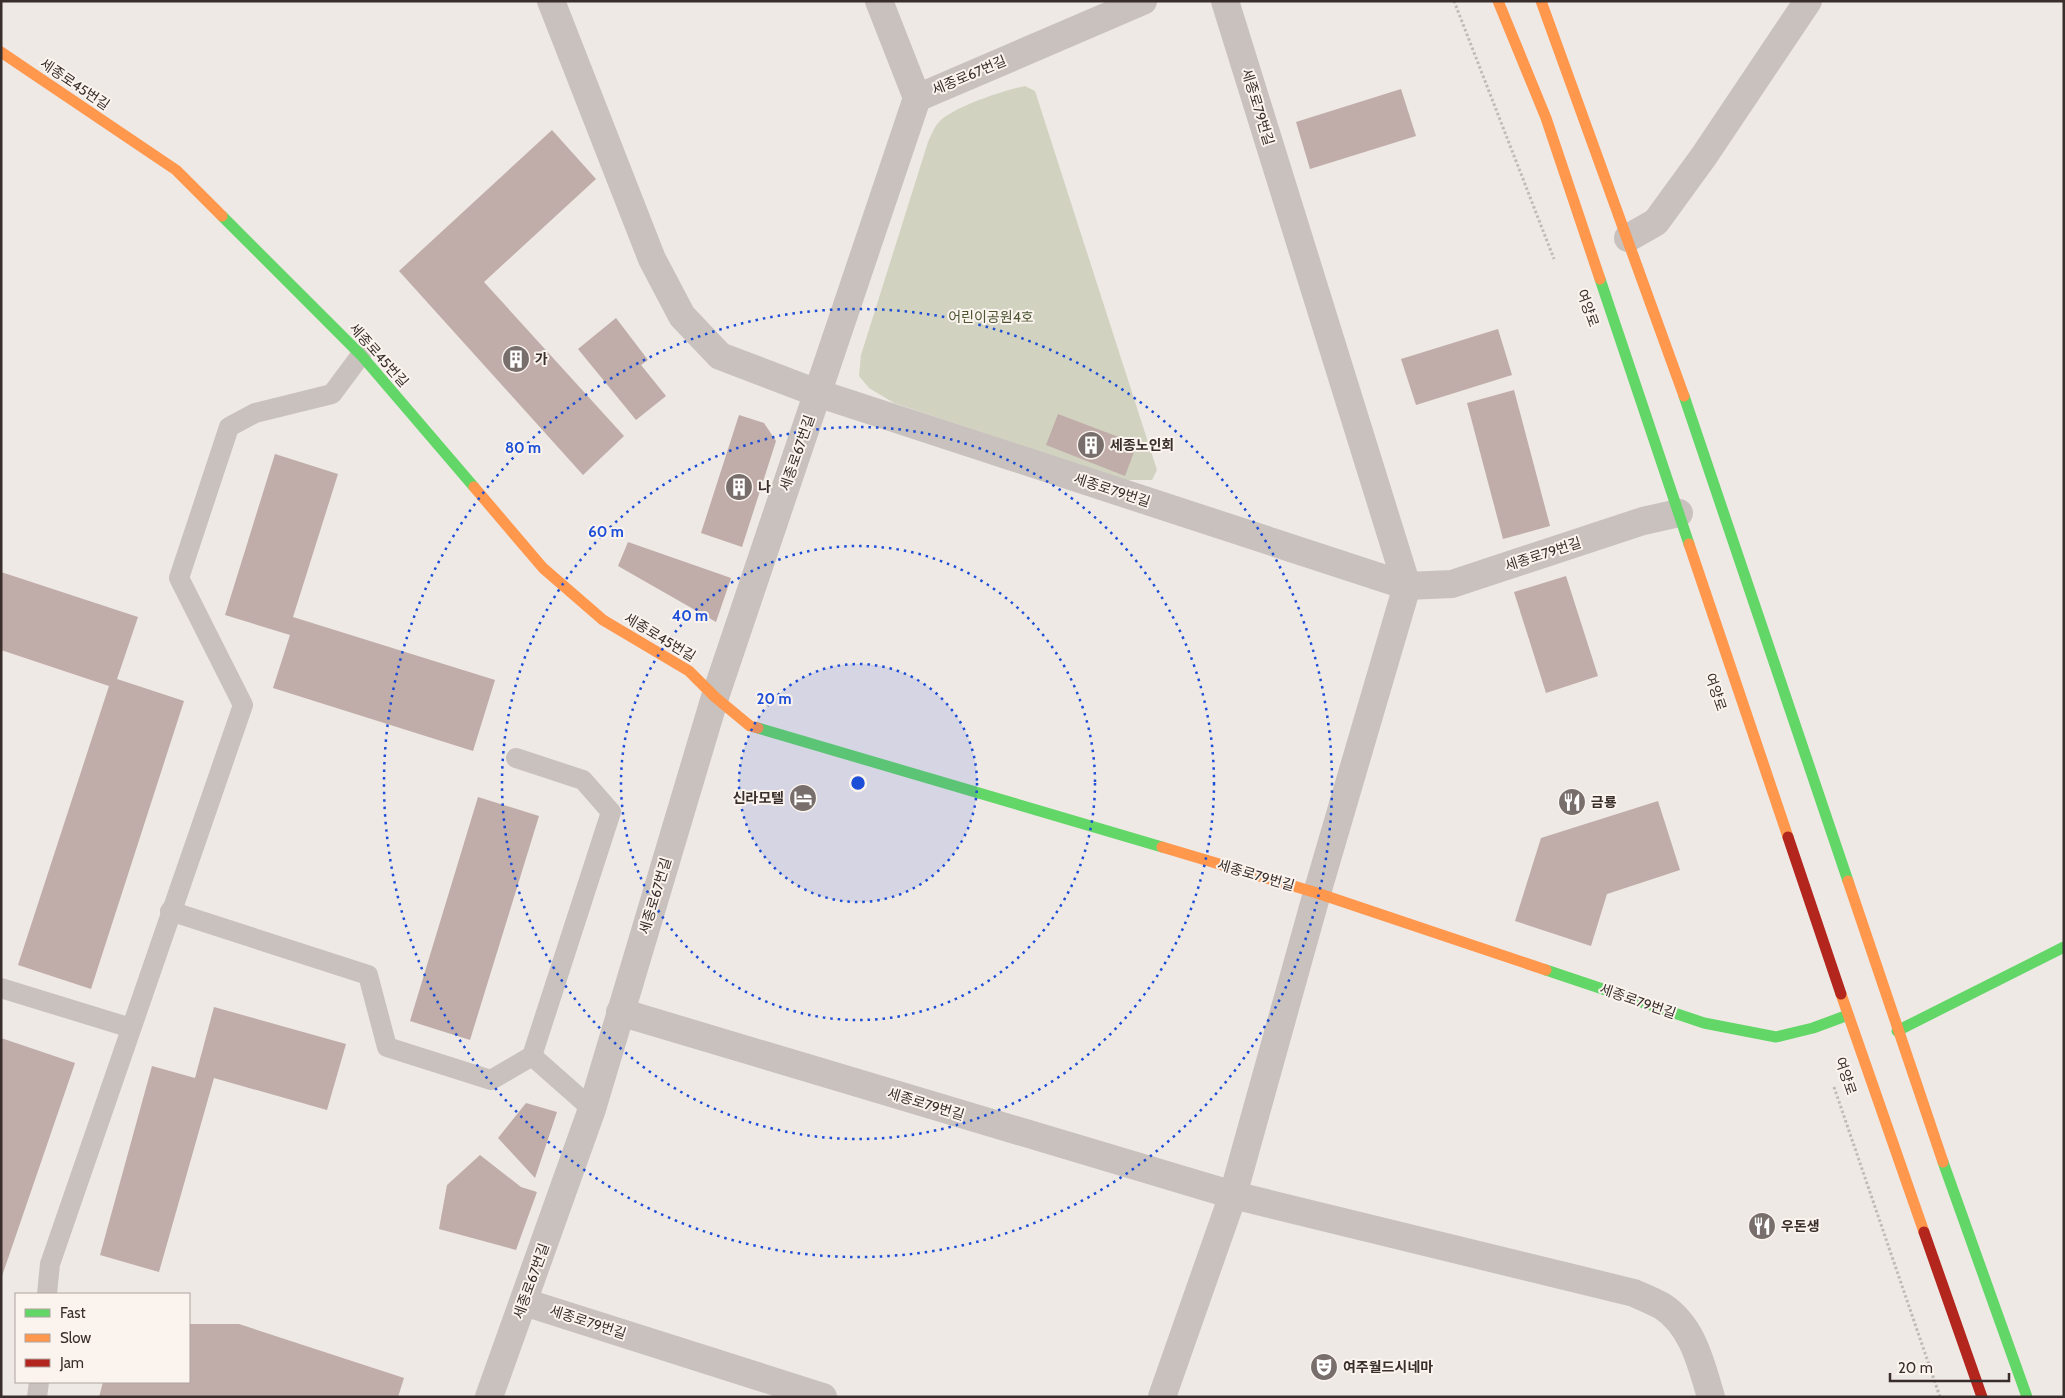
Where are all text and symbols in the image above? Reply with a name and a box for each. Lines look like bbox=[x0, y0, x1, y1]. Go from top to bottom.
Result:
street label: 세종로67번길 bbox=[929, 51, 1009, 99]
street label: 세종로45번길 bbox=[37, 54, 113, 114]
street label: 세종로79번길 bbox=[1238, 66, 1278, 148]
street label: 여양로 bbox=[1573, 287, 1603, 329]
park label: 어린이공원4호 bbox=[948, 308, 1034, 326]
street label: 세종로45번길 bbox=[346, 319, 412, 391]
building icon: 가 bbox=[501, 344, 531, 374]
place label: 가 bbox=[535, 350, 548, 368]
street label: 세종로67번길 bbox=[776, 413, 818, 493]
building icon: 세종노인회 bbox=[1076, 430, 1106, 460]
place label: 세종노인회 bbox=[1110, 436, 1174, 454]
text: 80 m bbox=[505, 439, 541, 457]
street label: 세종로79번길 bbox=[1071, 469, 1153, 511]
building icon: 나 bbox=[724, 472, 754, 502]
place label: 나 bbox=[758, 478, 771, 496]
text: 60 m bbox=[588, 523, 624, 541]
street label: 세종로79번길 bbox=[1502, 533, 1584, 575]
text: 40 m bbox=[672, 607, 708, 625]
street label: 세종로45번길 bbox=[621, 609, 699, 665]
street label: 여양로 bbox=[1701, 671, 1731, 713]
text: 20 m bbox=[757, 690, 791, 708]
centre of rings bbox=[849, 774, 867, 792]
hotel icon: 신라모텔 bbox=[788, 783, 818, 813]
restaurant icon: 금룡 bbox=[1557, 787, 1587, 817]
place label: 신라모텔 bbox=[732, 789, 784, 807]
place label: 금룡 bbox=[1591, 793, 1617, 811]
street label: 세종로67번길 bbox=[635, 855, 675, 937]
street label: 세종로79번길 bbox=[1215, 855, 1297, 895]
street label: 세종로79번길 bbox=[1598, 980, 1678, 1022]
street label: 여양로 bbox=[1831, 1055, 1861, 1097]
street label: 세종로79번길 bbox=[885, 1084, 967, 1124]
restaurant icon: 우돈생 bbox=[1747, 1211, 1777, 1241]
place label: 우돈생 bbox=[1781, 1217, 1820, 1235]
street label: 세종로67번길 bbox=[509, 1241, 553, 1321]
legend bbox=[15, 1293, 190, 1383]
street label: 세종로79번길 bbox=[547, 1301, 629, 1343]
text: Fast bbox=[60, 1304, 85, 1322]
text: Slow bbox=[60, 1329, 91, 1347]
scale bar bbox=[1890, 1350, 2009, 1382]
theatre icon: 여주월드시네마 bbox=[1309, 1352, 1339, 1382]
text: Jam bbox=[59, 1354, 84, 1372]
place label: 여주월드시네마 bbox=[1343, 1358, 1433, 1376]
text: 20 m bbox=[1898, 1359, 1933, 1377]

